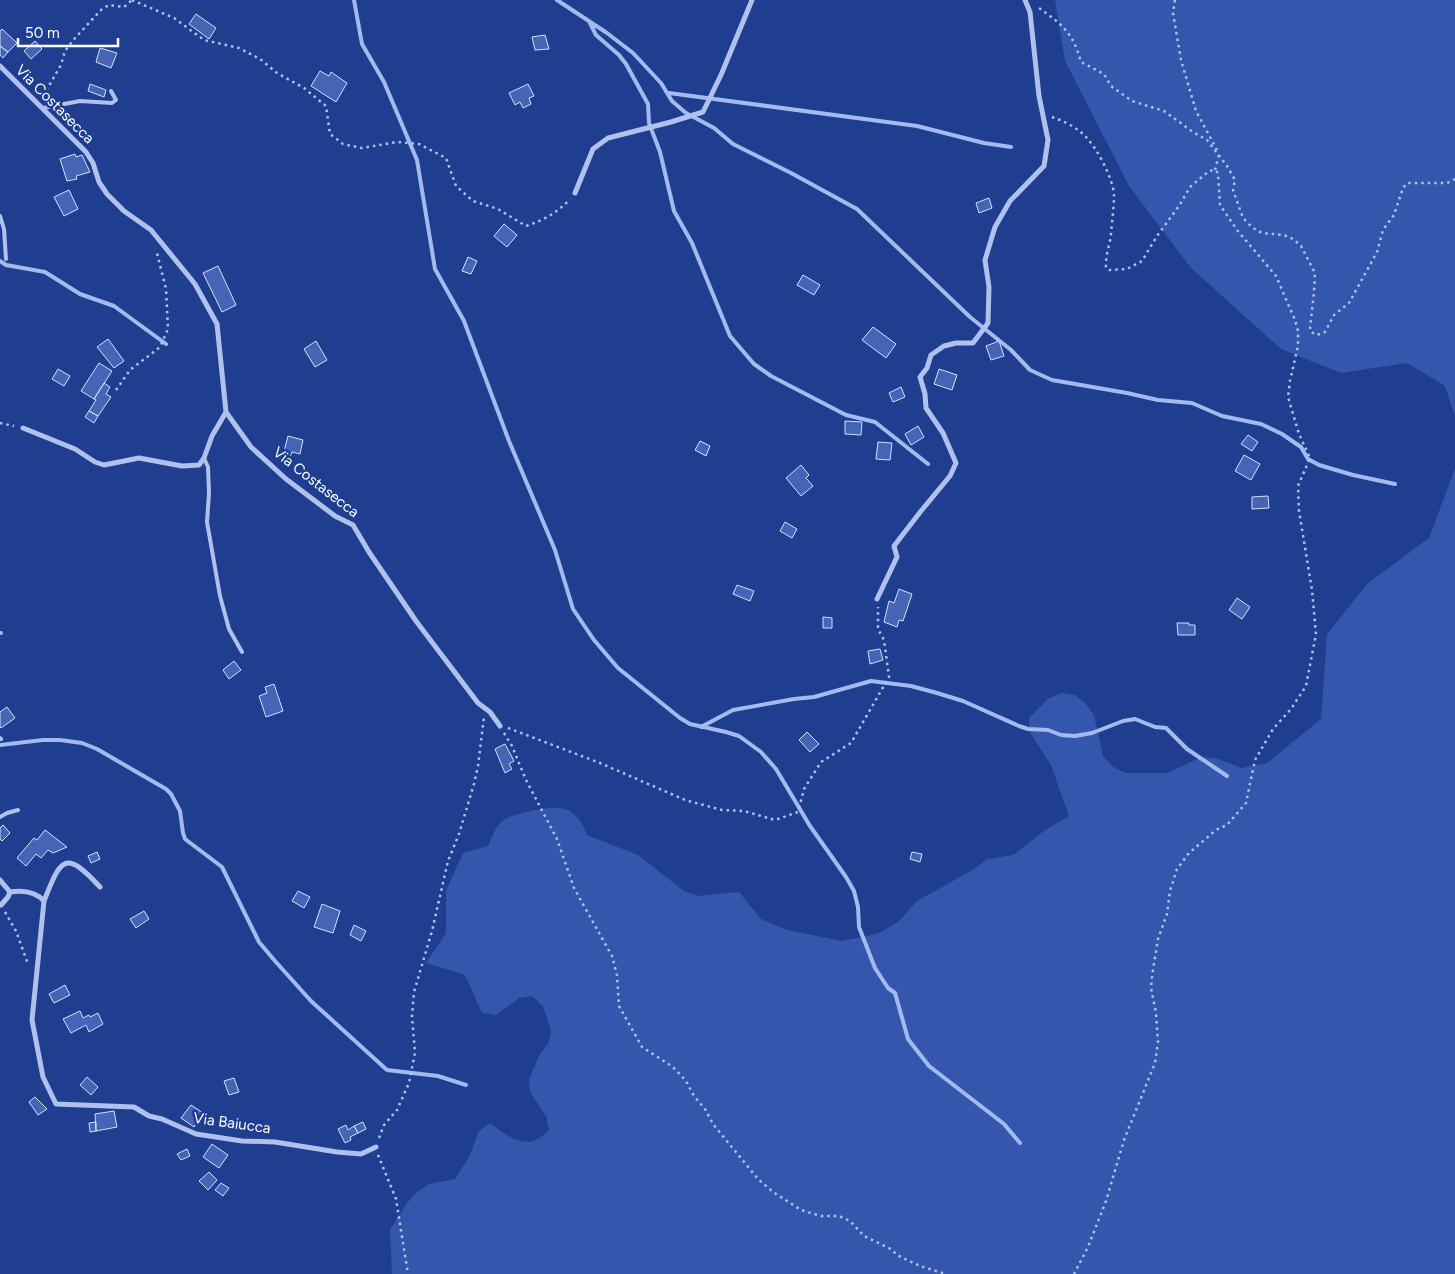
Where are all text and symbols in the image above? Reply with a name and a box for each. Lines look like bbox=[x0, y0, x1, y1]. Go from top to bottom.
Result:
scale bar bbox=[18, 15, 118, 47]
text: 50 m bbox=[25, 24, 60, 42]
street label: Via Costasecca bbox=[12, 61, 98, 147]
street label: Via Costasecca bbox=[269, 443, 363, 521]
street label: Via Baiucca bbox=[192, 1109, 272, 1137]

